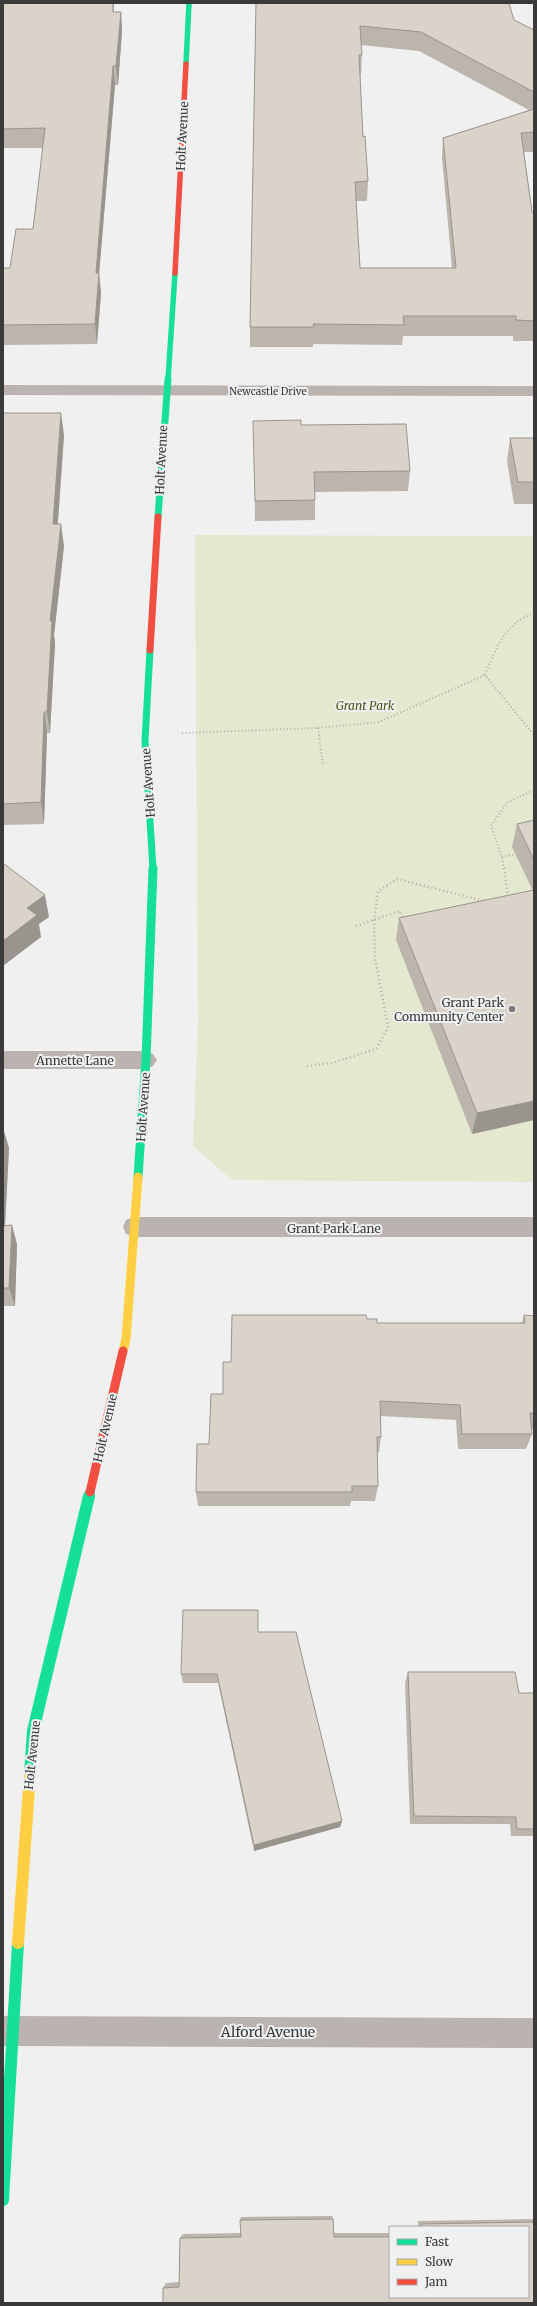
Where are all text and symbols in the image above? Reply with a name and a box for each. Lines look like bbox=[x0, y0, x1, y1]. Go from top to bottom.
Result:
street label: Holt Avenue bbox=[173, 101, 191, 171]
street label: Newcastle Drive bbox=[229, 385, 307, 398]
street label: Holt Avenue bbox=[152, 425, 170, 495]
park label: Grant Park bbox=[336, 698, 395, 713]
street label: Holt Avenue bbox=[138, 748, 158, 818]
place label: Grant Park Community Center bbox=[394, 995, 505, 1024]
marker: Grant Park Community Center bbox=[507, 1004, 517, 1014]
street label: Annette Lane bbox=[35, 1053, 114, 1068]
street label: Holt Avenue bbox=[133, 1072, 153, 1142]
street label: Grant Park Lane bbox=[287, 1221, 381, 1236]
street label: Holt Avenue bbox=[90, 1392, 120, 1464]
street label: Holt Avenue bbox=[21, 1720, 43, 1790]
street label: Alford Avenue bbox=[220, 2023, 315, 2041]
legend bbox=[389, 2226, 529, 2298]
text: Fast bbox=[425, 2234, 449, 2249]
text: Slow bbox=[425, 2254, 454, 2269]
text: Jam bbox=[424, 2274, 448, 2289]

